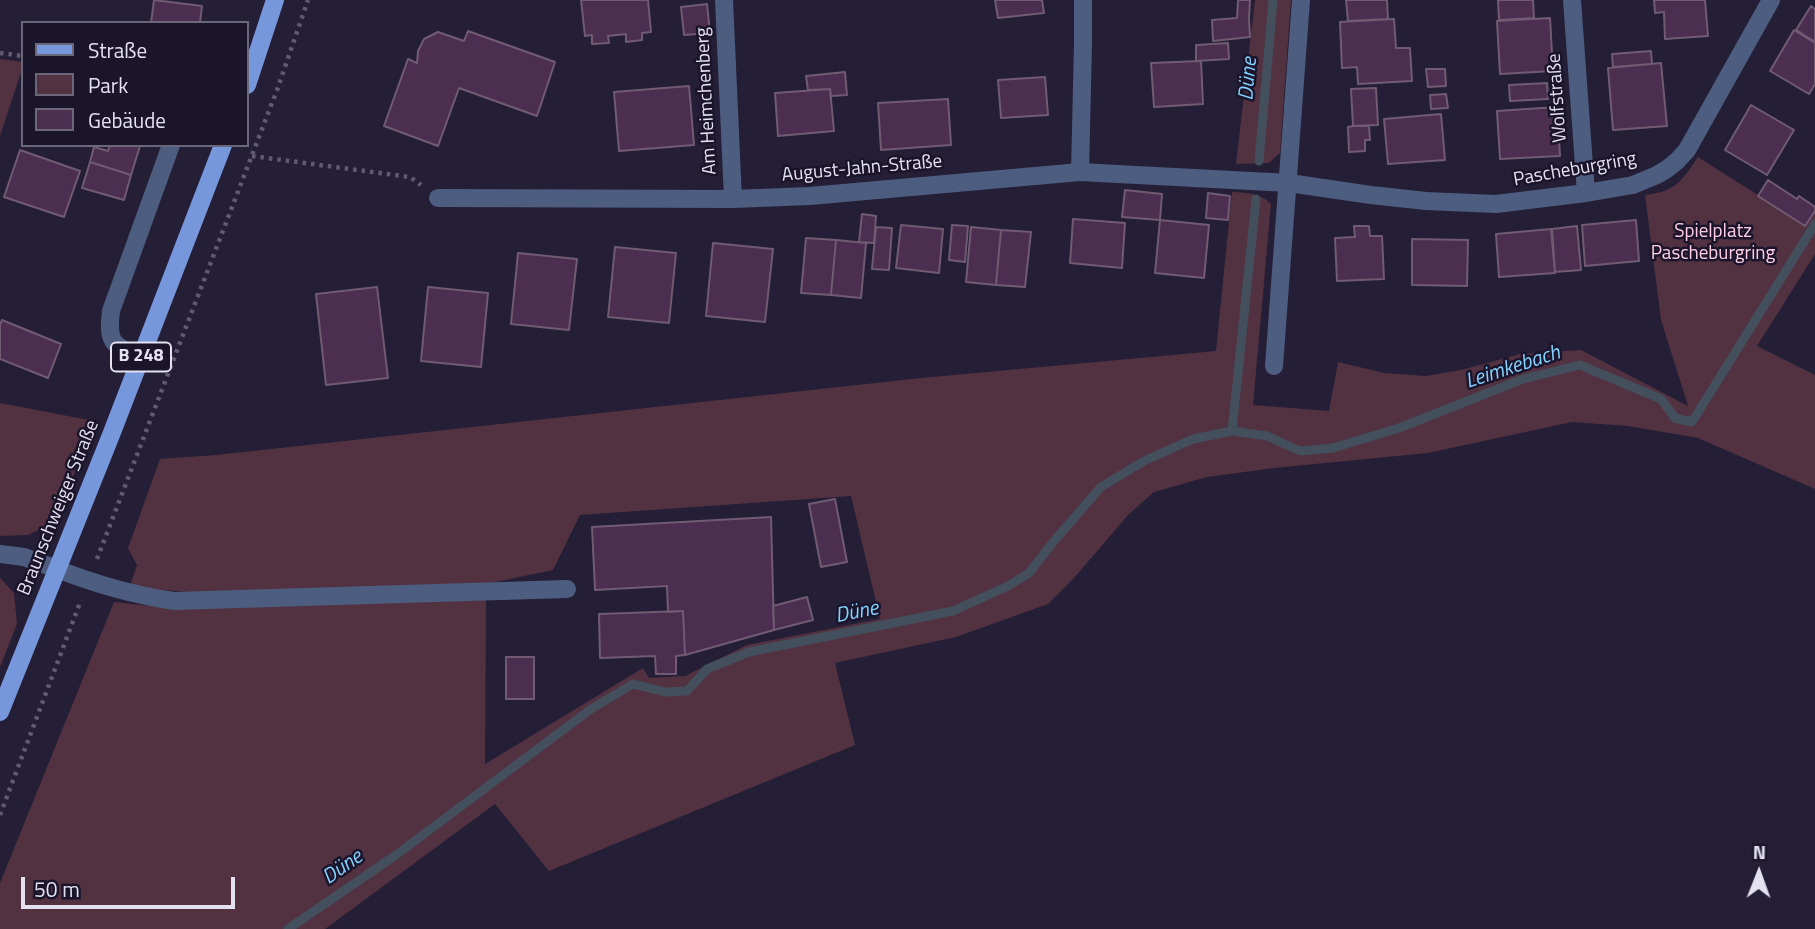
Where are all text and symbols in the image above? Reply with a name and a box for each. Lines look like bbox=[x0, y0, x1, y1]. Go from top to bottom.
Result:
legend bbox=[21, 21, 248, 147]
street label: Am Heimchenberg bbox=[692, 27, 722, 175]
text: Straße bbox=[88, 34, 147, 66]
street label: Wolfstraße bbox=[1544, 53, 1572, 143]
water label: Düne bbox=[1235, 56, 1263, 102]
text: Park bbox=[88, 69, 128, 101]
text: Gebäude bbox=[88, 104, 166, 136]
street label: Pascheburgring bbox=[1512, 148, 1638, 192]
street label: August-Jahn-Straße bbox=[781, 151, 943, 187]
park label: Spielplatz Pascheburgring bbox=[1651, 221, 1775, 265]
water label: Leimkebach bbox=[1463, 341, 1563, 395]
road number: B 248 bbox=[111, 342, 171, 372]
street label: Braunschweiger Straße bbox=[13, 417, 105, 599]
water label: Düne bbox=[833, 596, 881, 630]
text: N bbox=[1753, 837, 1766, 866]
north arrow bbox=[1724, 838, 1794, 908]
water label: Düne bbox=[318, 845, 368, 891]
scale bar bbox=[24, 862, 238, 906]
text: 50 m bbox=[34, 873, 80, 905]

